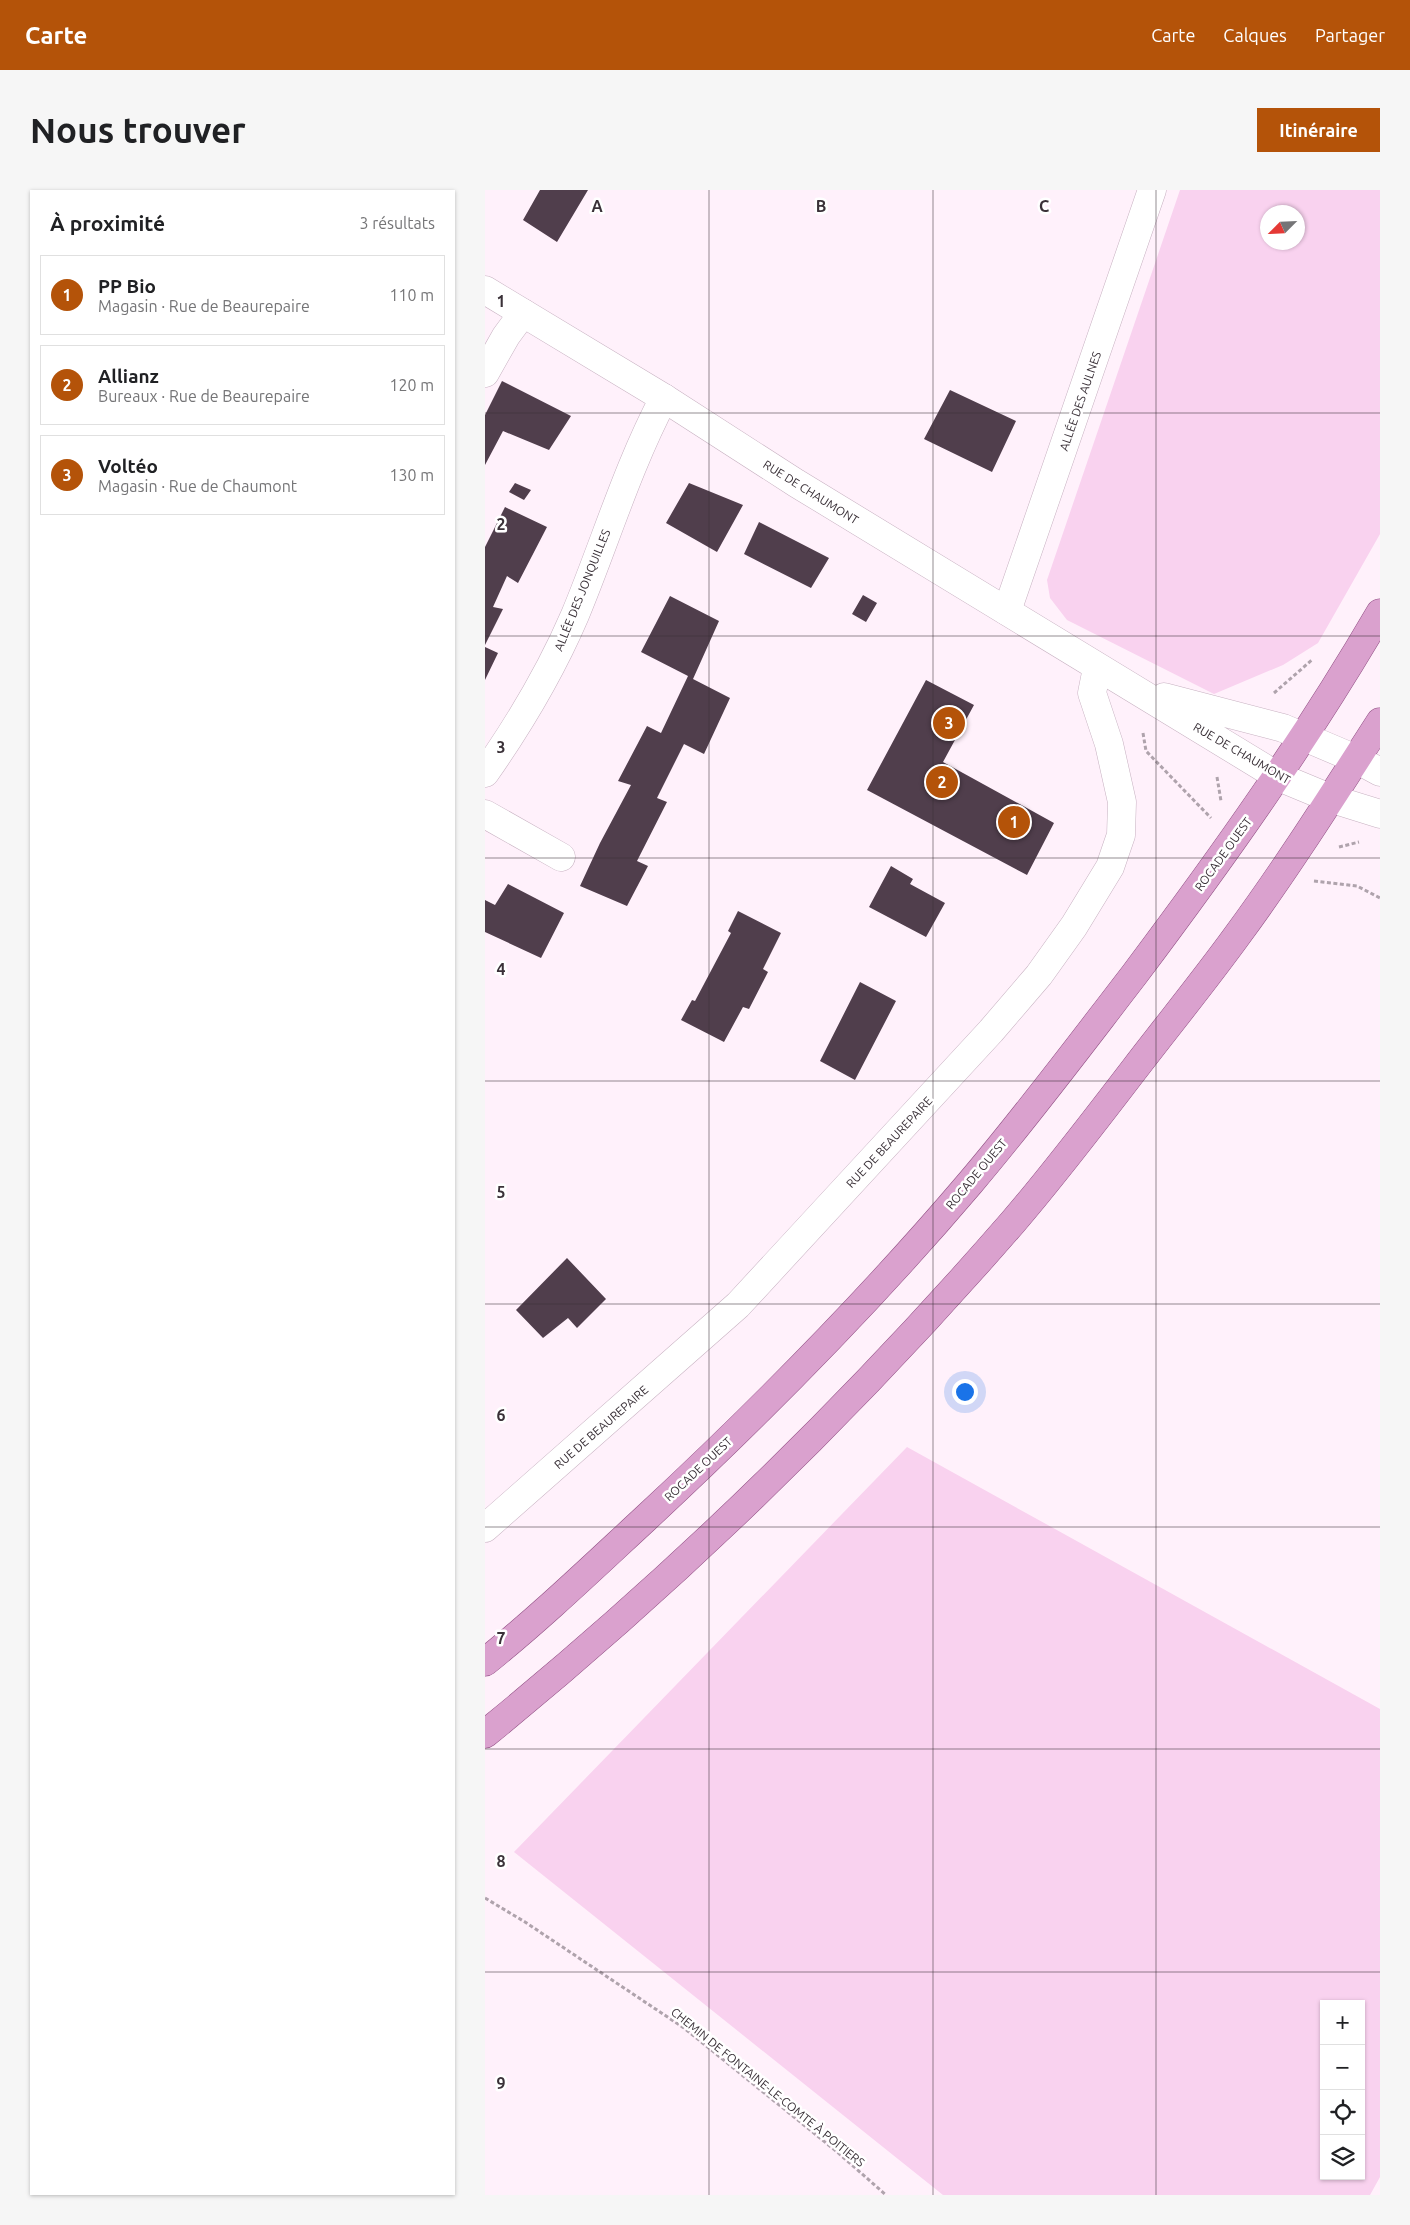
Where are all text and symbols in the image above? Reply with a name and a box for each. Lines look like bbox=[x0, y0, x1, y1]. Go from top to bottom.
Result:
text: Carte bbox=[25, 22, 87, 49]
text: Carte bbox=[1151, 25, 1195, 45]
text: Calques bbox=[1223, 25, 1287, 45]
text: Partager bbox=[1315, 25, 1385, 45]
button: Itinéraire bbox=[1257, 108, 1380, 152]
text: Nous trouver bbox=[30, 110, 246, 150]
text: A bbox=[591, 197, 603, 215]
text: B bbox=[816, 197, 826, 215]
text: C bbox=[1039, 197, 1049, 215]
north arrow bbox=[1260, 205, 1305, 250]
text: À proximité bbox=[50, 211, 165, 235]
text: 3 résultats bbox=[359, 214, 435, 232]
text: PP Bio bbox=[98, 275, 156, 297]
text: 1 bbox=[62, 286, 72, 304]
text: 110 m bbox=[389, 286, 434, 304]
text: 1 bbox=[496, 292, 506, 310]
text: Magasin · Rue de Beaurepaire bbox=[98, 297, 310, 315]
street label: ALLÉE DES AULNES bbox=[1057, 350, 1103, 452]
text: Allianz bbox=[98, 365, 159, 387]
text: 2 bbox=[62, 376, 72, 394]
text: 120 m bbox=[389, 376, 434, 394]
text: Bureaux · Rue de Beaurepaire bbox=[98, 387, 310, 405]
text: Voltéo bbox=[98, 455, 158, 477]
street label: RUE DE CHAUMONT bbox=[761, 457, 861, 527]
text: 3 bbox=[62, 466, 72, 484]
text: 130 m bbox=[389, 466, 434, 484]
text: Magasin · Rue de Chaumont bbox=[98, 477, 297, 495]
text: 2 bbox=[496, 515, 506, 533]
street label: ALLÉE DES JONQUILLES bbox=[552, 527, 612, 653]
pin: 3 bbox=[933, 704, 965, 742]
street label: RUE DE CHAUMONT bbox=[1191, 720, 1293, 786]
text: 3 bbox=[496, 738, 506, 756]
pin: 2 bbox=[926, 763, 958, 801]
pin: 1 bbox=[998, 803, 1030, 841]
street label: ROCADE OUEST bbox=[1192, 815, 1254, 893]
text: 4 bbox=[496, 960, 506, 978]
street label: RUE DE BEAUREPAIRE bbox=[843, 1094, 935, 1190]
street label: ROCADE OUEST bbox=[943, 1136, 1009, 1212]
text: 5 bbox=[496, 1183, 506, 1201]
your location bbox=[952, 1379, 978, 1405]
street label: RUE DE BEAUREPAIRE bbox=[552, 1383, 651, 1471]
text: 6 bbox=[496, 1406, 506, 1424]
street label: ROCADE OUEST bbox=[662, 1434, 735, 1504]
text: 7 bbox=[496, 1629, 506, 1647]
text: 8 bbox=[496, 1852, 506, 1870]
map controls bbox=[1320, 2000, 1365, 2180]
button: + bbox=[1320, 2000, 1365, 2045]
street label: CHEMIN DE FONTAINE-LE-COMTE À POITIERS bbox=[669, 2005, 867, 2169]
button: − bbox=[1320, 2045, 1365, 2090]
text: 9 bbox=[496, 2074, 506, 2092]
button: locate bbox=[1320, 2090, 1365, 2135]
button: layers bbox=[1320, 2135, 1365, 2180]

